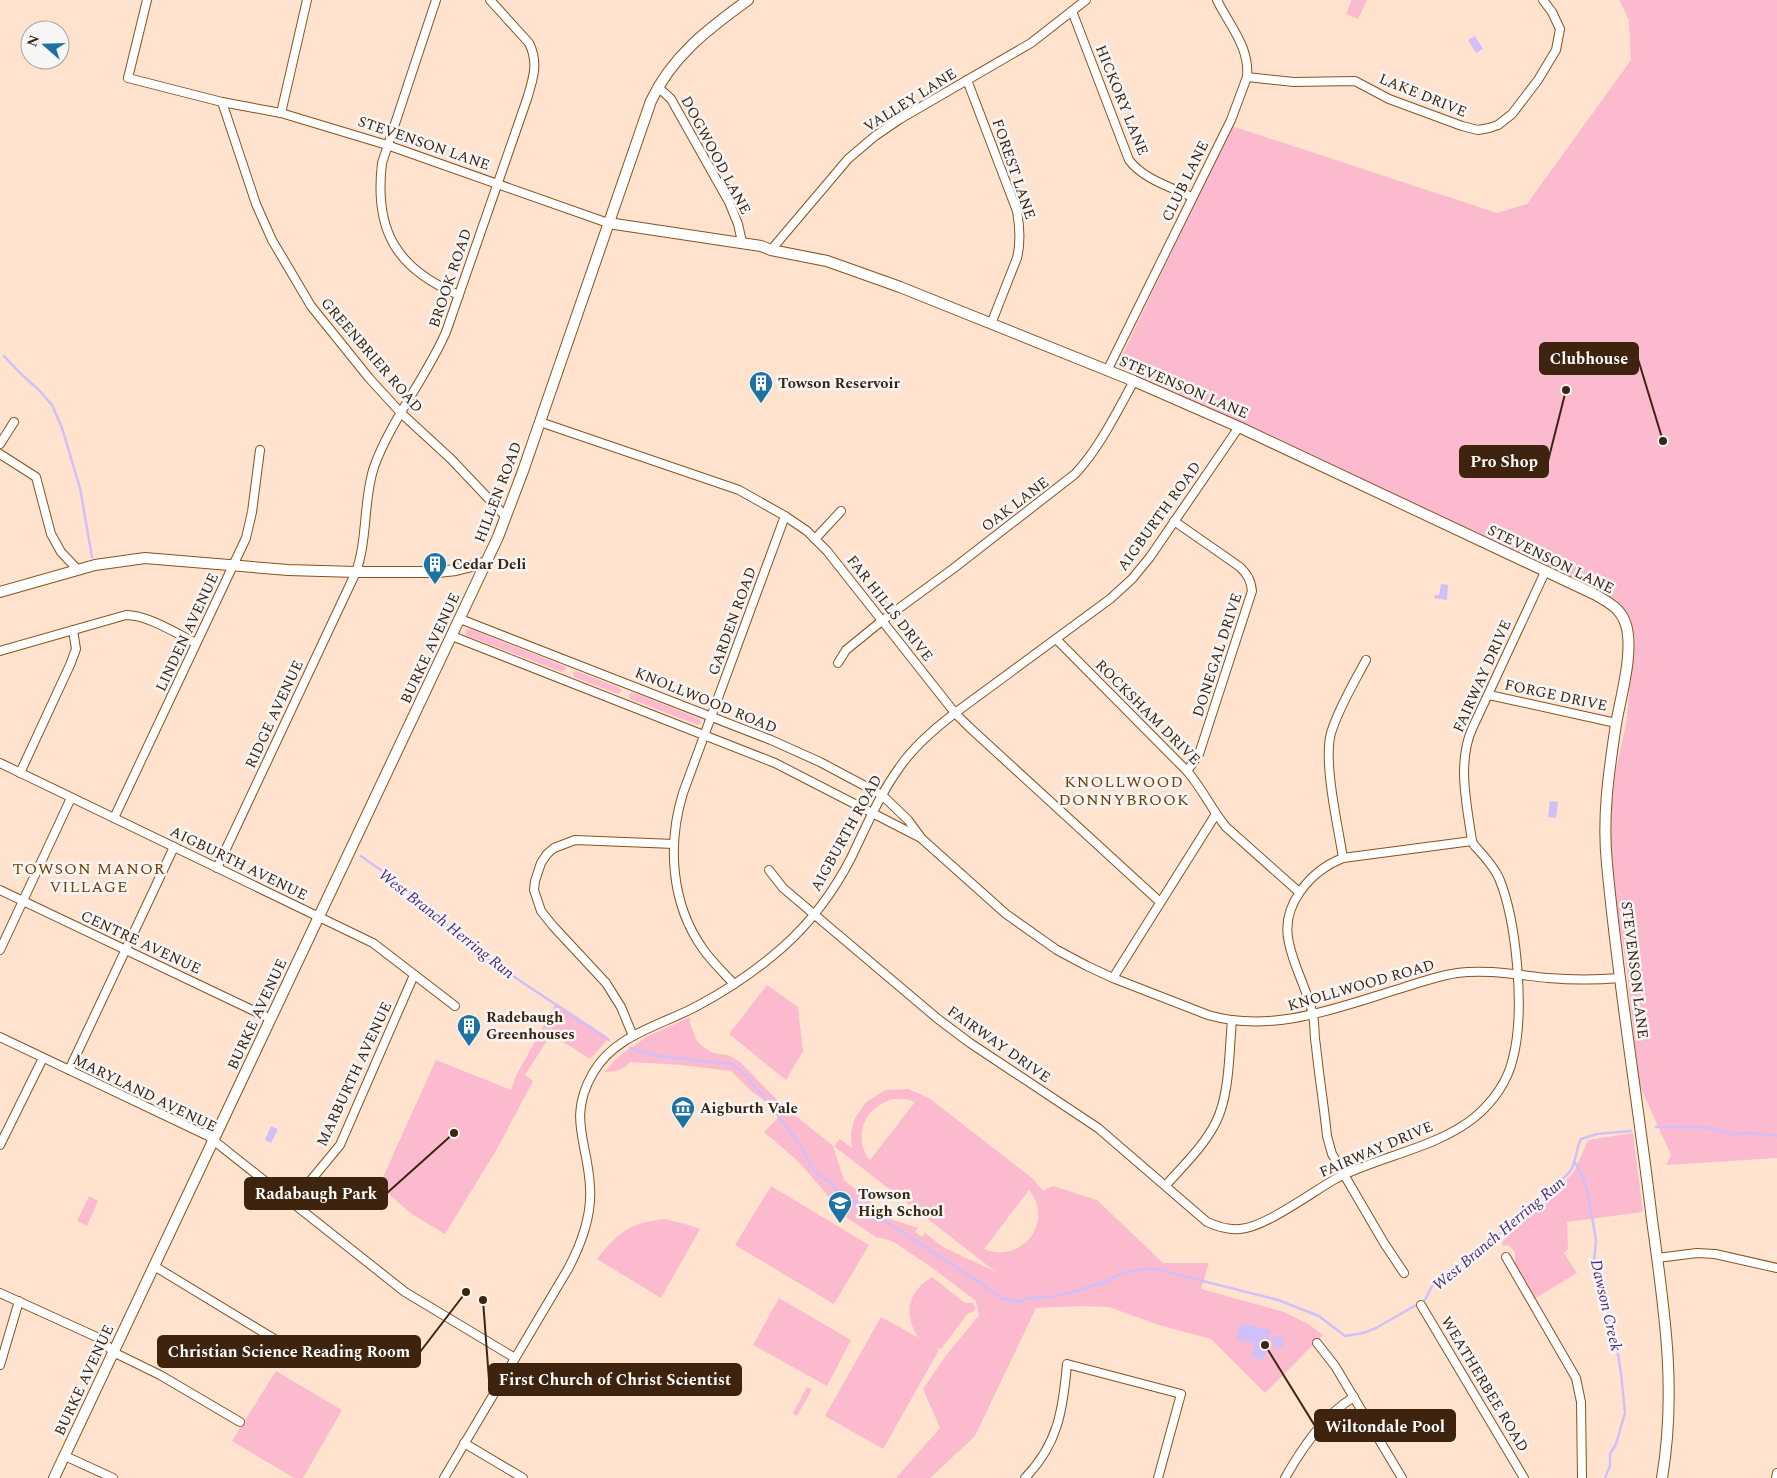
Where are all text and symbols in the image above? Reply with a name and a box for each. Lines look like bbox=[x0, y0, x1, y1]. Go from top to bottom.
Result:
north arrow bbox=[20, 20, 70, 70]
text: N bbox=[21, 32, 45, 50]
street label: HICKORY LANE bbox=[1089, 42, 1154, 159]
street label: VALLEY LANE bbox=[859, 63, 961, 138]
street label: LAKE DRIVE bbox=[1375, 67, 1470, 124]
street label: DOGWOOD LANE bbox=[675, 92, 757, 219]
street label: STEVENSON LANE bbox=[355, 110, 493, 177]
street label: FOREST LANE bbox=[986, 116, 1041, 222]
street label: CLUB LANE bbox=[1156, 137, 1215, 226]
street label: BROOK ROAD bbox=[423, 226, 478, 331]
street label: GREENBRIER ROAD bbox=[315, 293, 428, 418]
callout: Clubhouse bbox=[1540, 343, 1638, 374]
text: Clubhouse bbox=[1550, 347, 1628, 371]
street label: STEVENSON LANE bbox=[1116, 350, 1252, 425]
building icon: Towson Reservoir bbox=[748, 370, 774, 404]
place label: Towson Reservoir bbox=[778, 372, 901, 395]
street label: HILLEN ROAD bbox=[469, 438, 528, 546]
callout: Pro Shop bbox=[1460, 446, 1548, 477]
text: Pro Shop bbox=[1470, 450, 1538, 474]
street label: AIGBURTH ROAD bbox=[1112, 457, 1207, 576]
street label: OAK LANE bbox=[977, 471, 1054, 538]
street label: STEVENSON LANE bbox=[1484, 519, 1618, 600]
street label: FAR HILLS DRIVE bbox=[841, 550, 939, 666]
building icon: Cedar Deli bbox=[422, 551, 448, 585]
place label: Cedar Deli bbox=[452, 553, 526, 576]
street label: GARDEN ROAD bbox=[702, 564, 763, 679]
street label: LINDEN AVENUE bbox=[150, 569, 225, 695]
street label: BURKE AVENUE bbox=[395, 589, 466, 708]
street label: DONEGAL DRIVE bbox=[1187, 590, 1248, 720]
street label: FAIRWAY DRIVE bbox=[1447, 616, 1518, 736]
street label: ROCKSHAM DRIVE bbox=[1089, 654, 1206, 771]
street label: RIDGE AVENUE bbox=[239, 656, 310, 772]
street label: KNOLLWOOD ROAD bbox=[631, 661, 781, 740]
street label: FORGE DRIVE bbox=[1502, 673, 1609, 718]
district label: KNOLLWOOD DONNYBROOK bbox=[1059, 770, 1189, 812]
street label: AIGBURTH ROAD bbox=[805, 771, 888, 896]
street label: AIGBURTH AVENUE bbox=[166, 820, 312, 907]
district label: TOWSON MANOR VILLAGE bbox=[13, 857, 165, 899]
water label: West Branch Herring Run bbox=[373, 863, 520, 985]
street label: STEVENSON LANE bbox=[1615, 900, 1654, 1040]
street label: CENTRE AVENUE bbox=[77, 904, 205, 981]
street label: KNOLLWOOD ROAD bbox=[1285, 953, 1437, 1017]
street label: BURKE AVENUE bbox=[222, 955, 293, 1074]
street label: MARBURTH AVENUE bbox=[311, 998, 398, 1150]
street label: FAIRWAY DRIVE bbox=[942, 1000, 1055, 1089]
place label: Radebaugh Greenhouses bbox=[486, 1006, 575, 1046]
building icon: Radebaugh Greenhouses bbox=[456, 1013, 482, 1047]
street label: MARYLAND AVENUE bbox=[69, 1048, 221, 1138]
museum icon: Aigburth Vale bbox=[670, 1095, 696, 1129]
place label: Aigburth Vale bbox=[700, 1097, 798, 1120]
street label: FAIRWAY DRIVE bbox=[1316, 1115, 1437, 1184]
water label: West Branch Herring Run bbox=[1427, 1171, 1571, 1297]
callout: Radabaugh Park bbox=[245, 1178, 387, 1209]
text: Radabaugh Park bbox=[255, 1182, 377, 1206]
place label: Towson High School bbox=[858, 1183, 943, 1223]
school or university icon: Towson High School bbox=[827, 1190, 853, 1224]
water label: Dawson Creek bbox=[1584, 1257, 1628, 1354]
street label: WEATHERBEE ROAD bbox=[1435, 1312, 1534, 1457]
street label: BURKE AVENUE bbox=[49, 1321, 120, 1440]
callout: Christian Science Reading Room bbox=[158, 1336, 420, 1367]
text: Christian Science Reading Room bbox=[168, 1340, 411, 1364]
callout: First Church of Christ Scientist bbox=[489, 1364, 741, 1395]
text: First Church of Christ Scientist bbox=[499, 1368, 731, 1392]
callout: Wiltondale Pool bbox=[1315, 1410, 1455, 1441]
text: Wiltondale Pool bbox=[1325, 1415, 1445, 1439]

